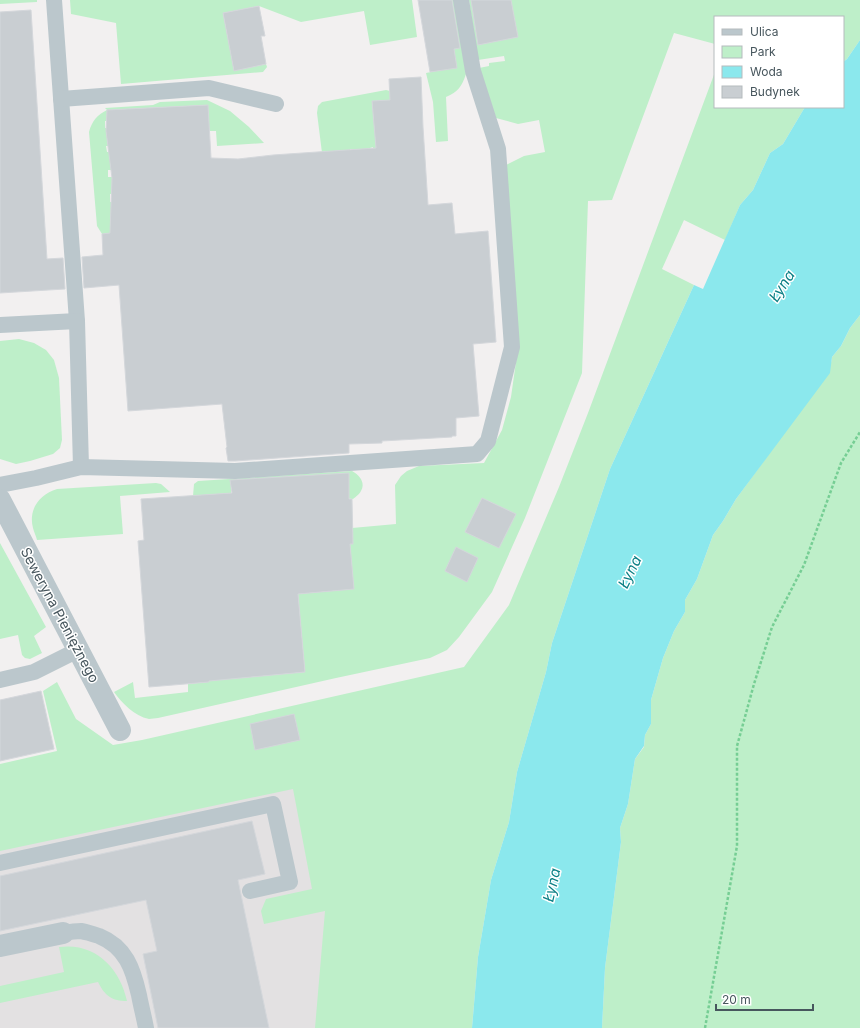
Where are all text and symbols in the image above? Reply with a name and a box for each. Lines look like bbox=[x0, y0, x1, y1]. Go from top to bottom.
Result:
legend bbox=[714, 16, 844, 108]
text: Ulica bbox=[750, 24, 778, 39]
text: Park bbox=[750, 44, 776, 59]
text: Woda bbox=[750, 64, 783, 79]
text: Budynek bbox=[750, 84, 800, 99]
water label: Łyna bbox=[764, 266, 799, 305]
street label: Seweryna Pieniężnego bbox=[18, 544, 103, 685]
water label: Łyna bbox=[614, 552, 646, 591]
water label: Łyna bbox=[538, 866, 565, 904]
scale bar bbox=[716, 986, 813, 1012]
text: 20 m bbox=[722, 992, 751, 1007]

